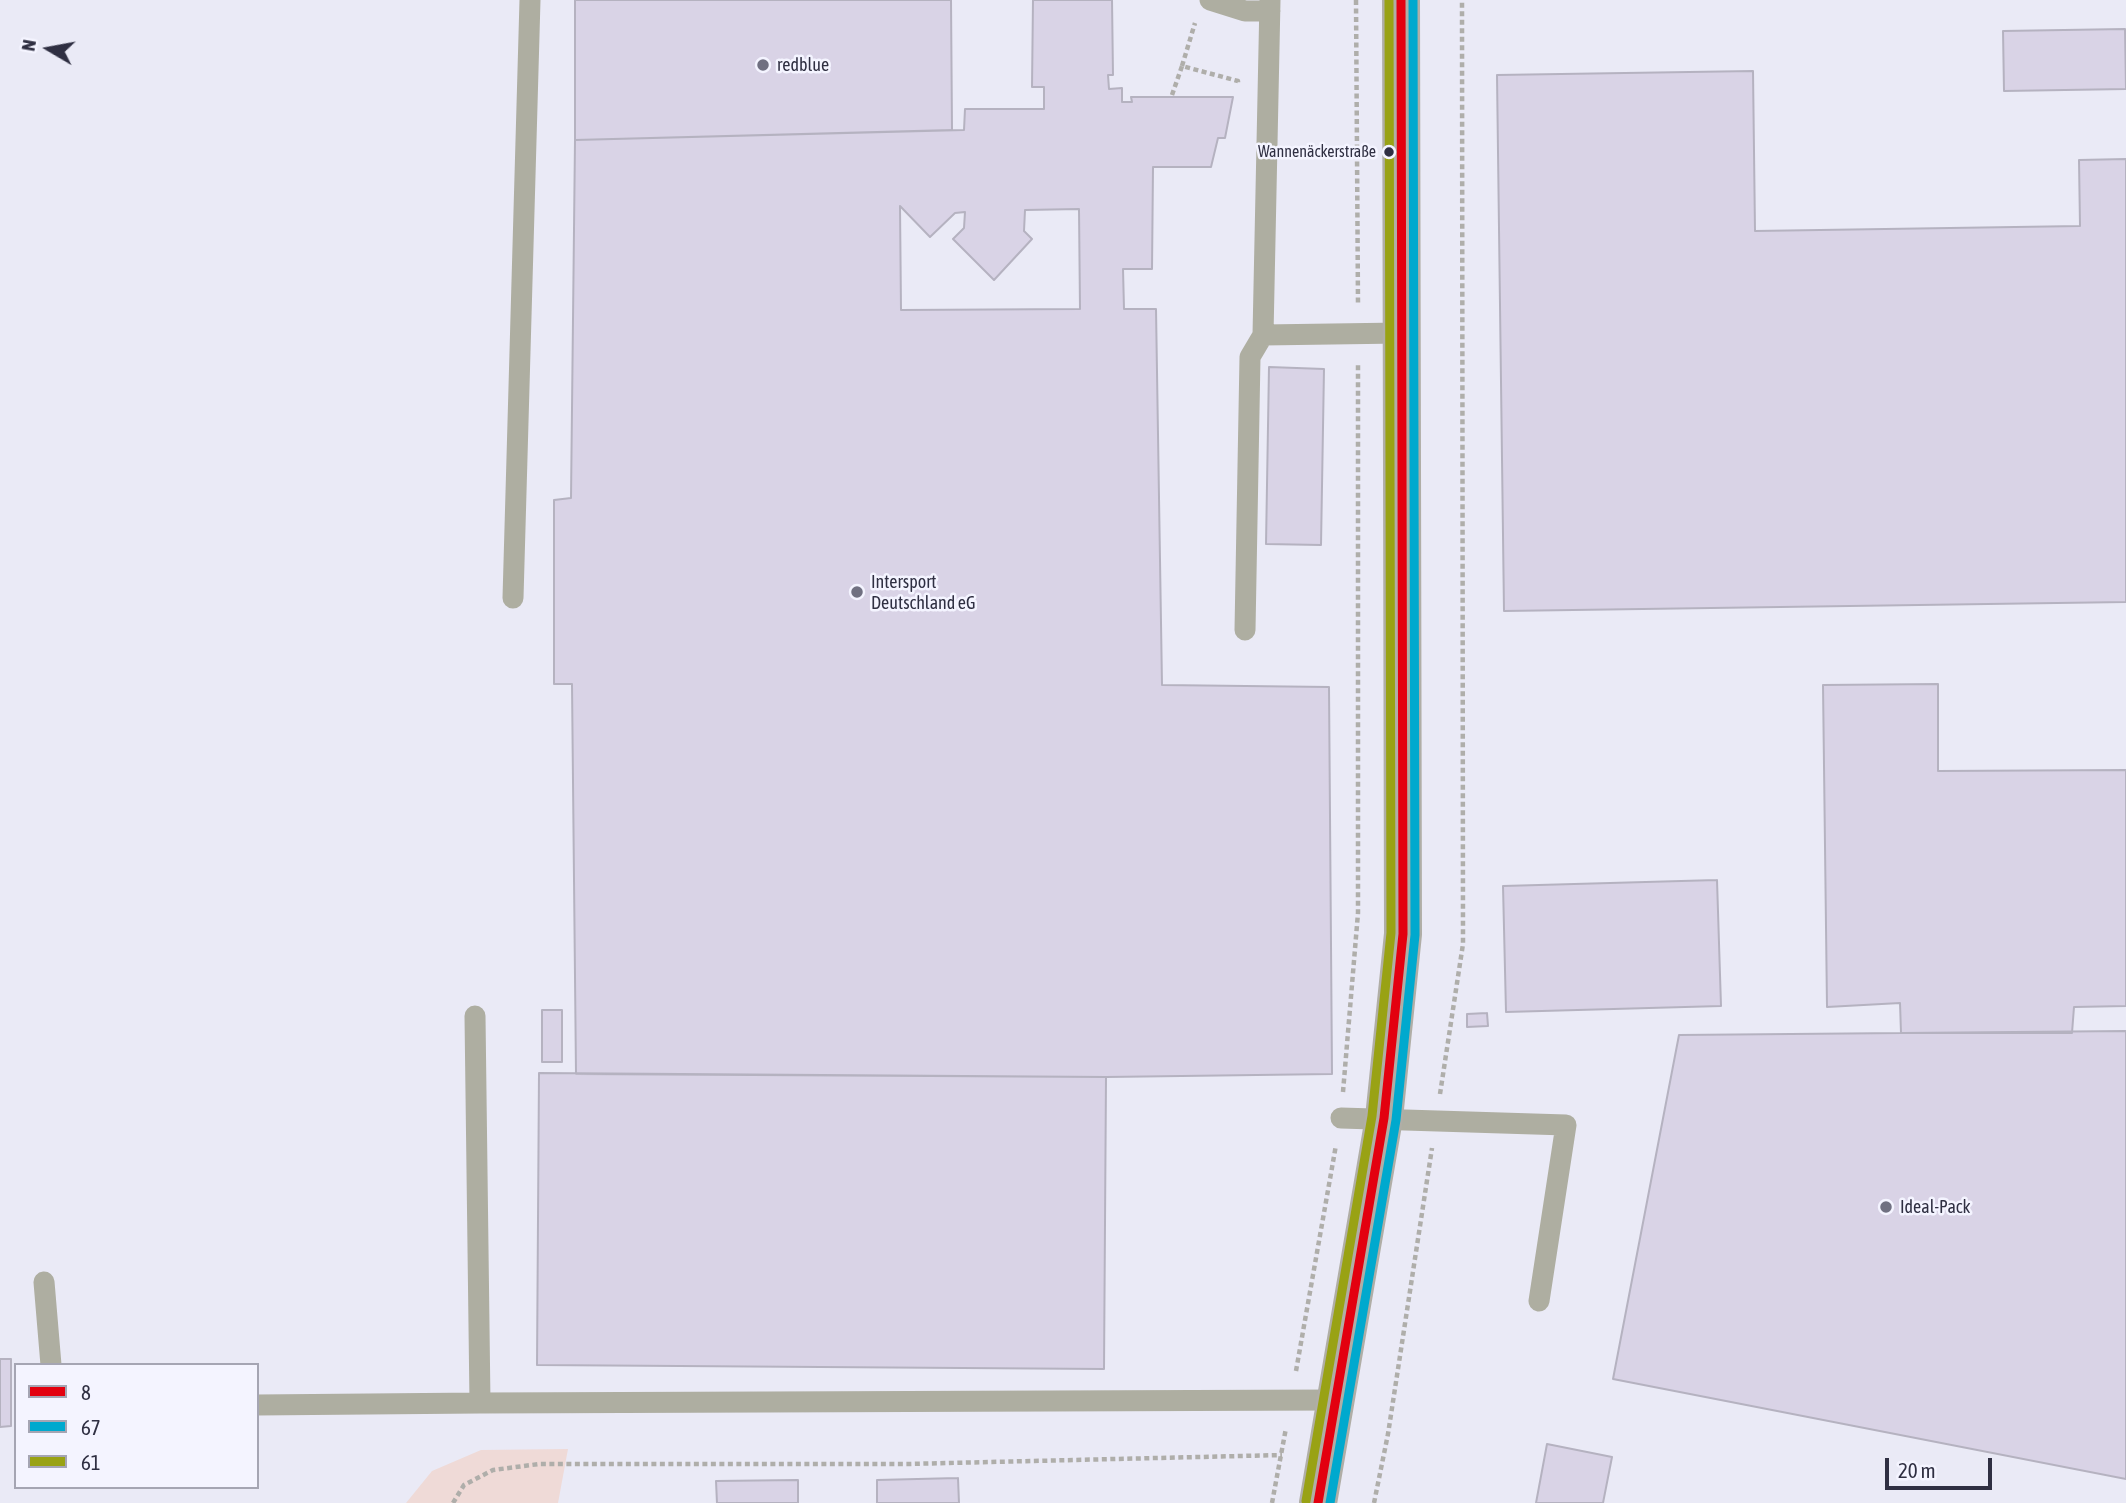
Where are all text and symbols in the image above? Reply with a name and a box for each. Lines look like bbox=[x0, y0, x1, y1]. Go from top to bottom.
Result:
north arrow bbox=[14, 14, 84, 84]
text: N bbox=[17, 38, 40, 53]
place label: redblue bbox=[777, 54, 829, 76]
marker: redblue bbox=[755, 57, 771, 73]
place label: Wannenäckerstraße bbox=[1258, 142, 1376, 162]
marker: Wannenäckerstraße bbox=[1382, 145, 1396, 159]
place label: Intersport Deutschland eG bbox=[871, 571, 975, 614]
marker: Intersport Deutschland eG bbox=[849, 584, 865, 600]
place label: Ideal-Pack bbox=[1900, 1196, 1970, 1218]
marker: Ideal-Pack bbox=[1878, 1199, 1894, 1215]
legend bbox=[14, 1363, 259, 1489]
text: 8 bbox=[81, 1380, 91, 1404]
text: 67 bbox=[81, 1415, 101, 1439]
scale bar bbox=[1888, 1444, 1995, 1488]
text: 61 bbox=[81, 1450, 101, 1474]
text: 20 m bbox=[1898, 1458, 1936, 1482]

